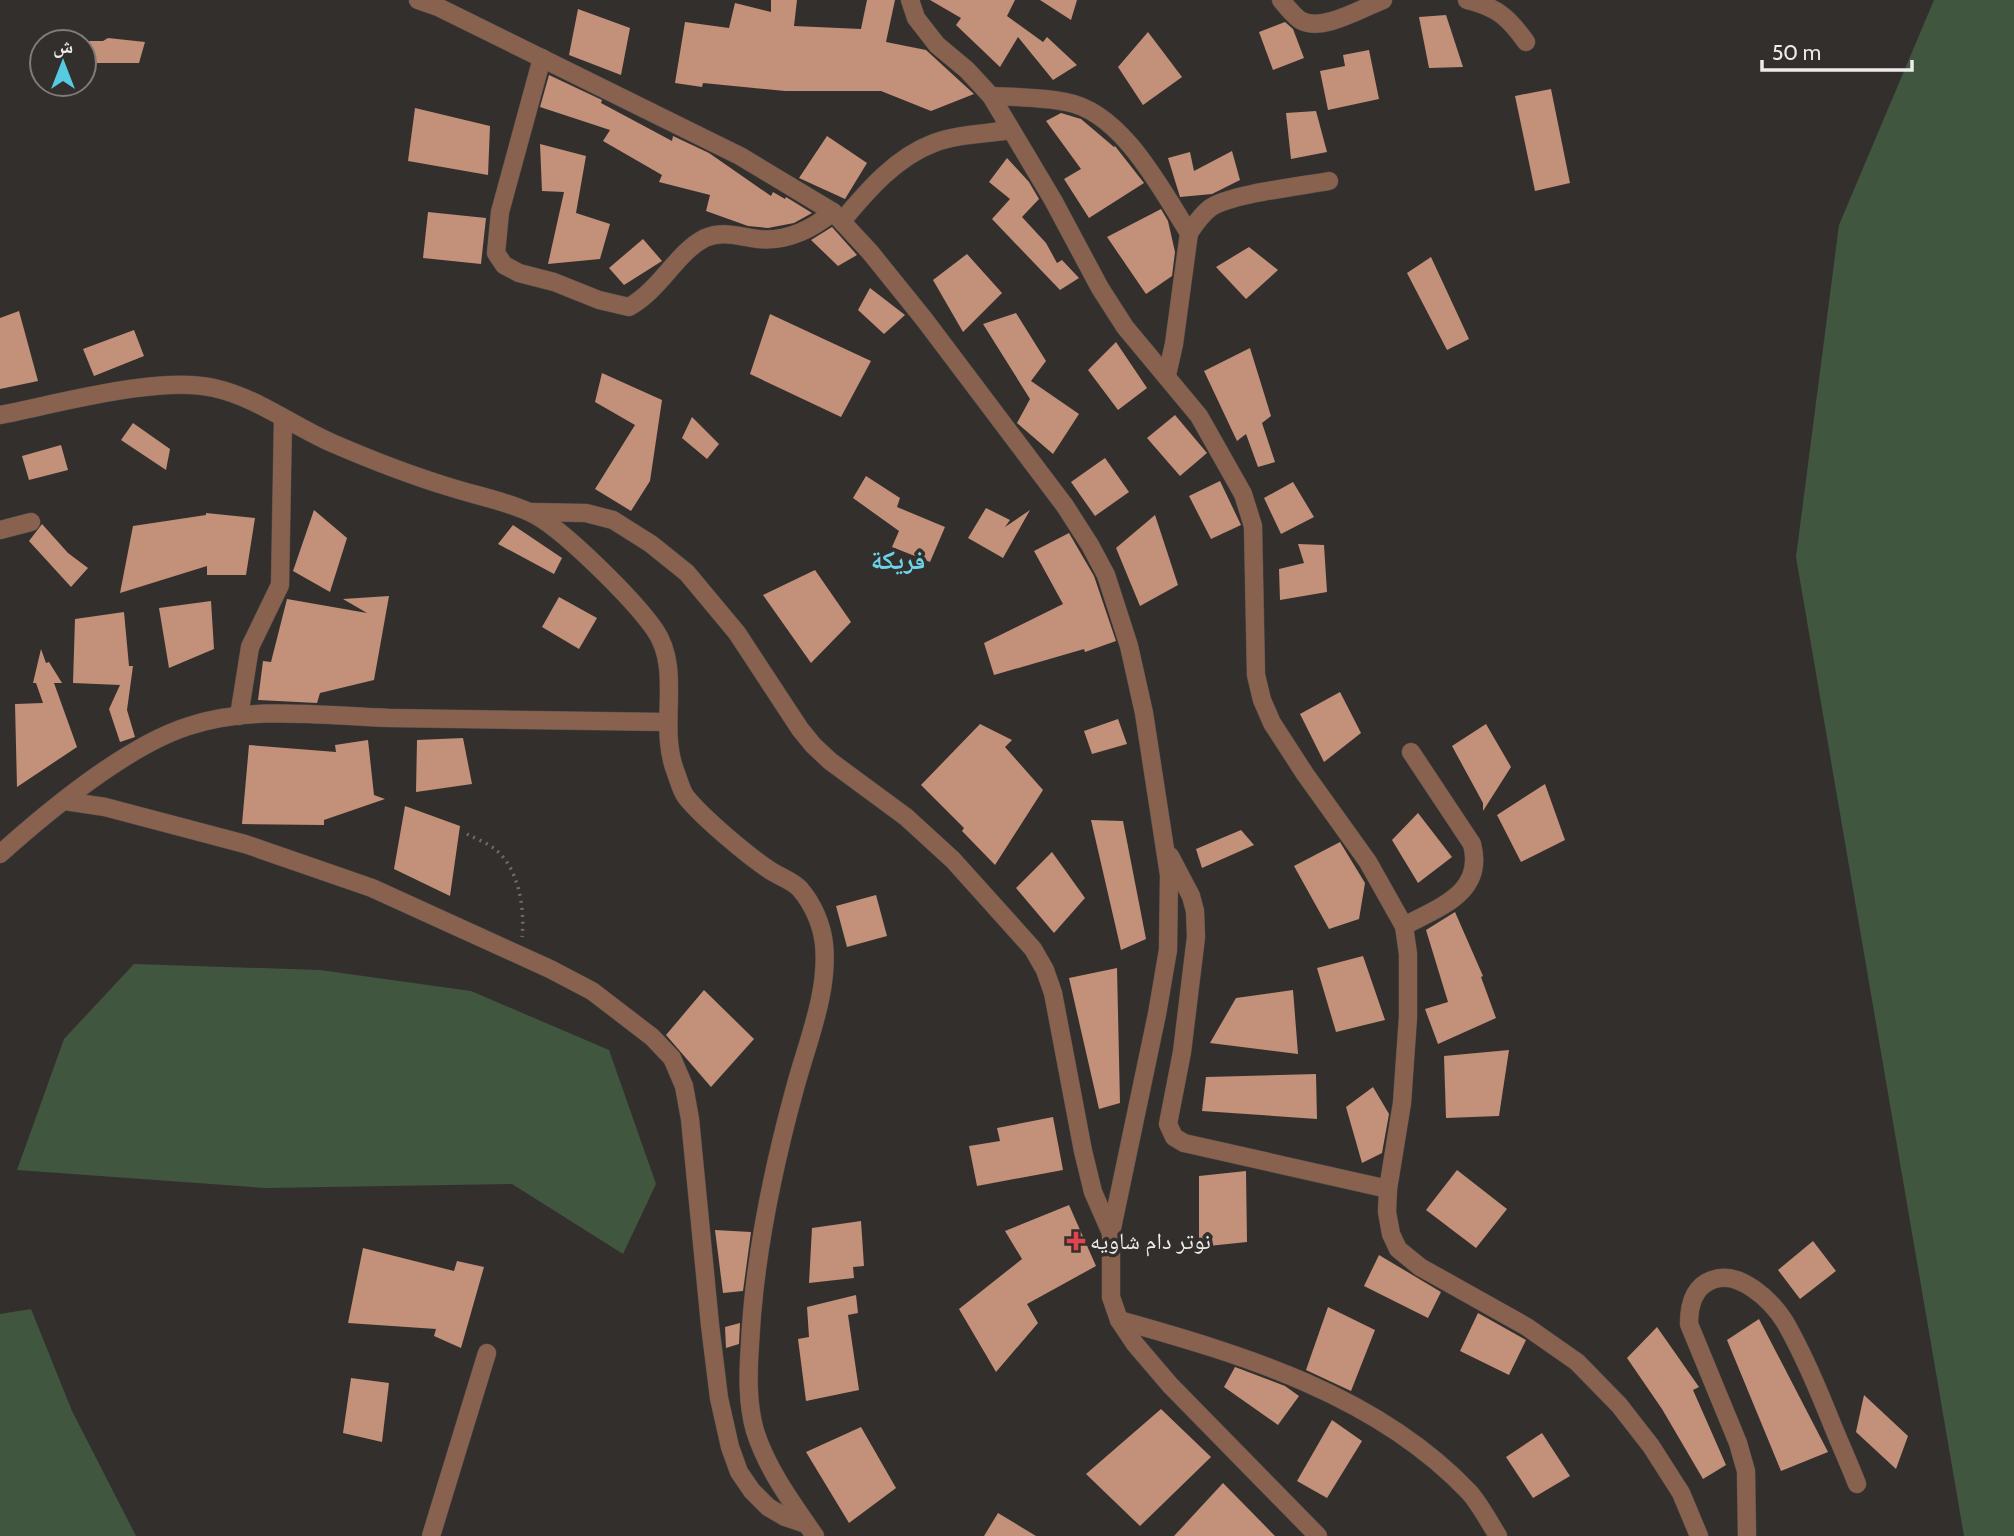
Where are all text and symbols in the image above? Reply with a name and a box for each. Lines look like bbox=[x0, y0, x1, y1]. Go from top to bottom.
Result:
north arrow bbox=[28, 28, 98, 98]
scale bar bbox=[1762, 28, 1912, 72]
text: ش bbox=[53, 35, 73, 58]
text: 50 m bbox=[1772, 40, 1821, 65]
district label: فريكة bbox=[871, 544, 925, 576]
place label: نوتر دام شاويه bbox=[1090, 1227, 1211, 1257]
marker: نوتر دام شاويه bbox=[1068, 1233, 1084, 1249]

